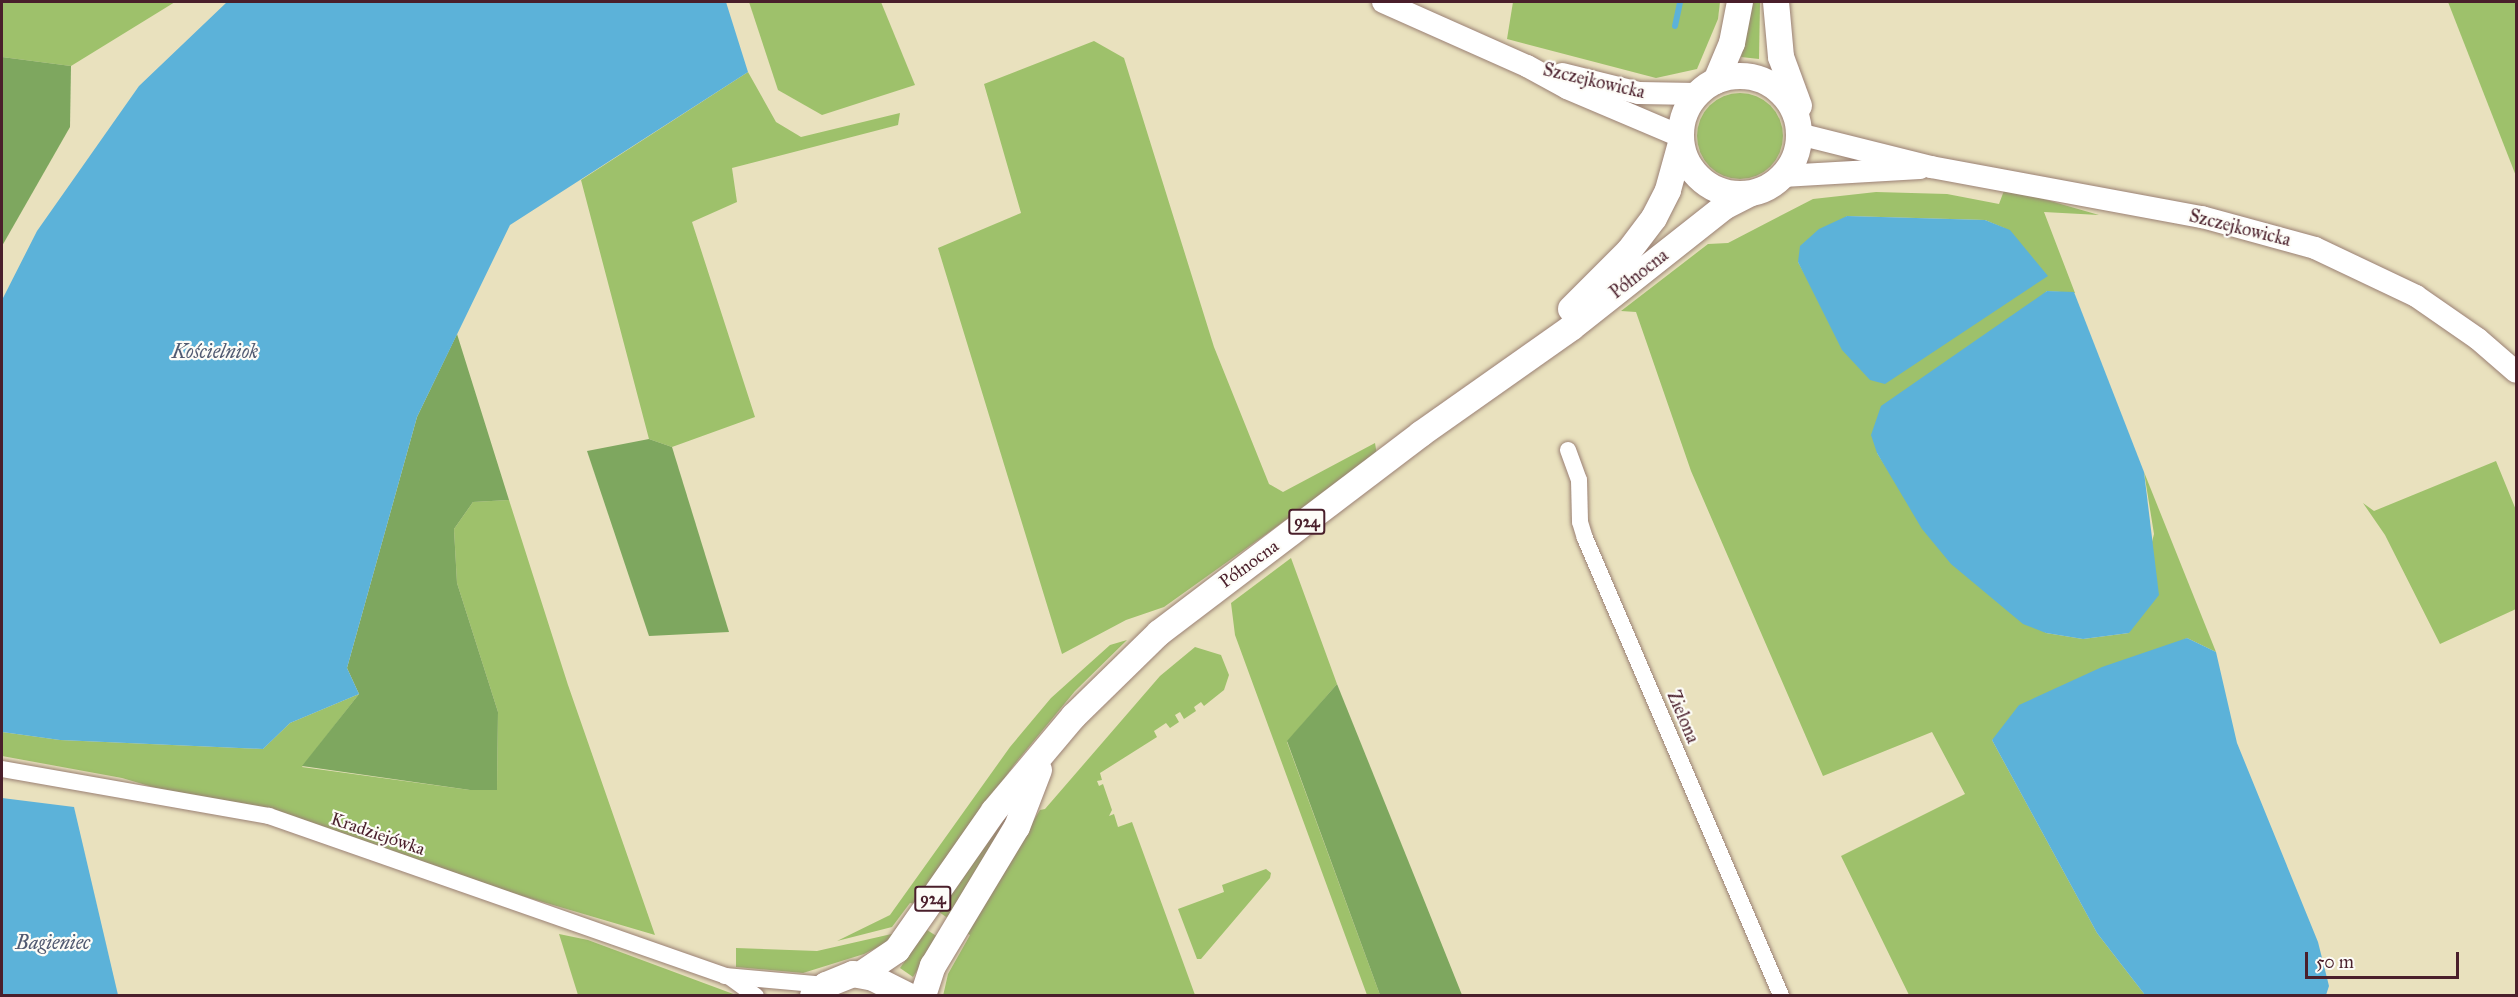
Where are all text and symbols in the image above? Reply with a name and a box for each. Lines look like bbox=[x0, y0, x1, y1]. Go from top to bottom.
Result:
street label: Szczejkowicka bbox=[1541, 59, 1647, 103]
street label: Szczejkowicka bbox=[2187, 205, 2293, 251]
street label: Północna bbox=[1606, 245, 1672, 303]
water label: Kościelniok bbox=[172, 339, 258, 363]
road number: 924 bbox=[1288, 509, 1326, 535]
street label: Północna bbox=[1215, 535, 1283, 593]
street label: Zielona bbox=[1662, 687, 1704, 747]
street label: Kradziejówka bbox=[328, 808, 428, 860]
road number: 924 bbox=[914, 886, 952, 912]
water label: Bagieniec bbox=[16, 930, 90, 954]
scale bar bbox=[2308, 940, 2462, 978]
text: 50 m bbox=[2316, 951, 2354, 973]

